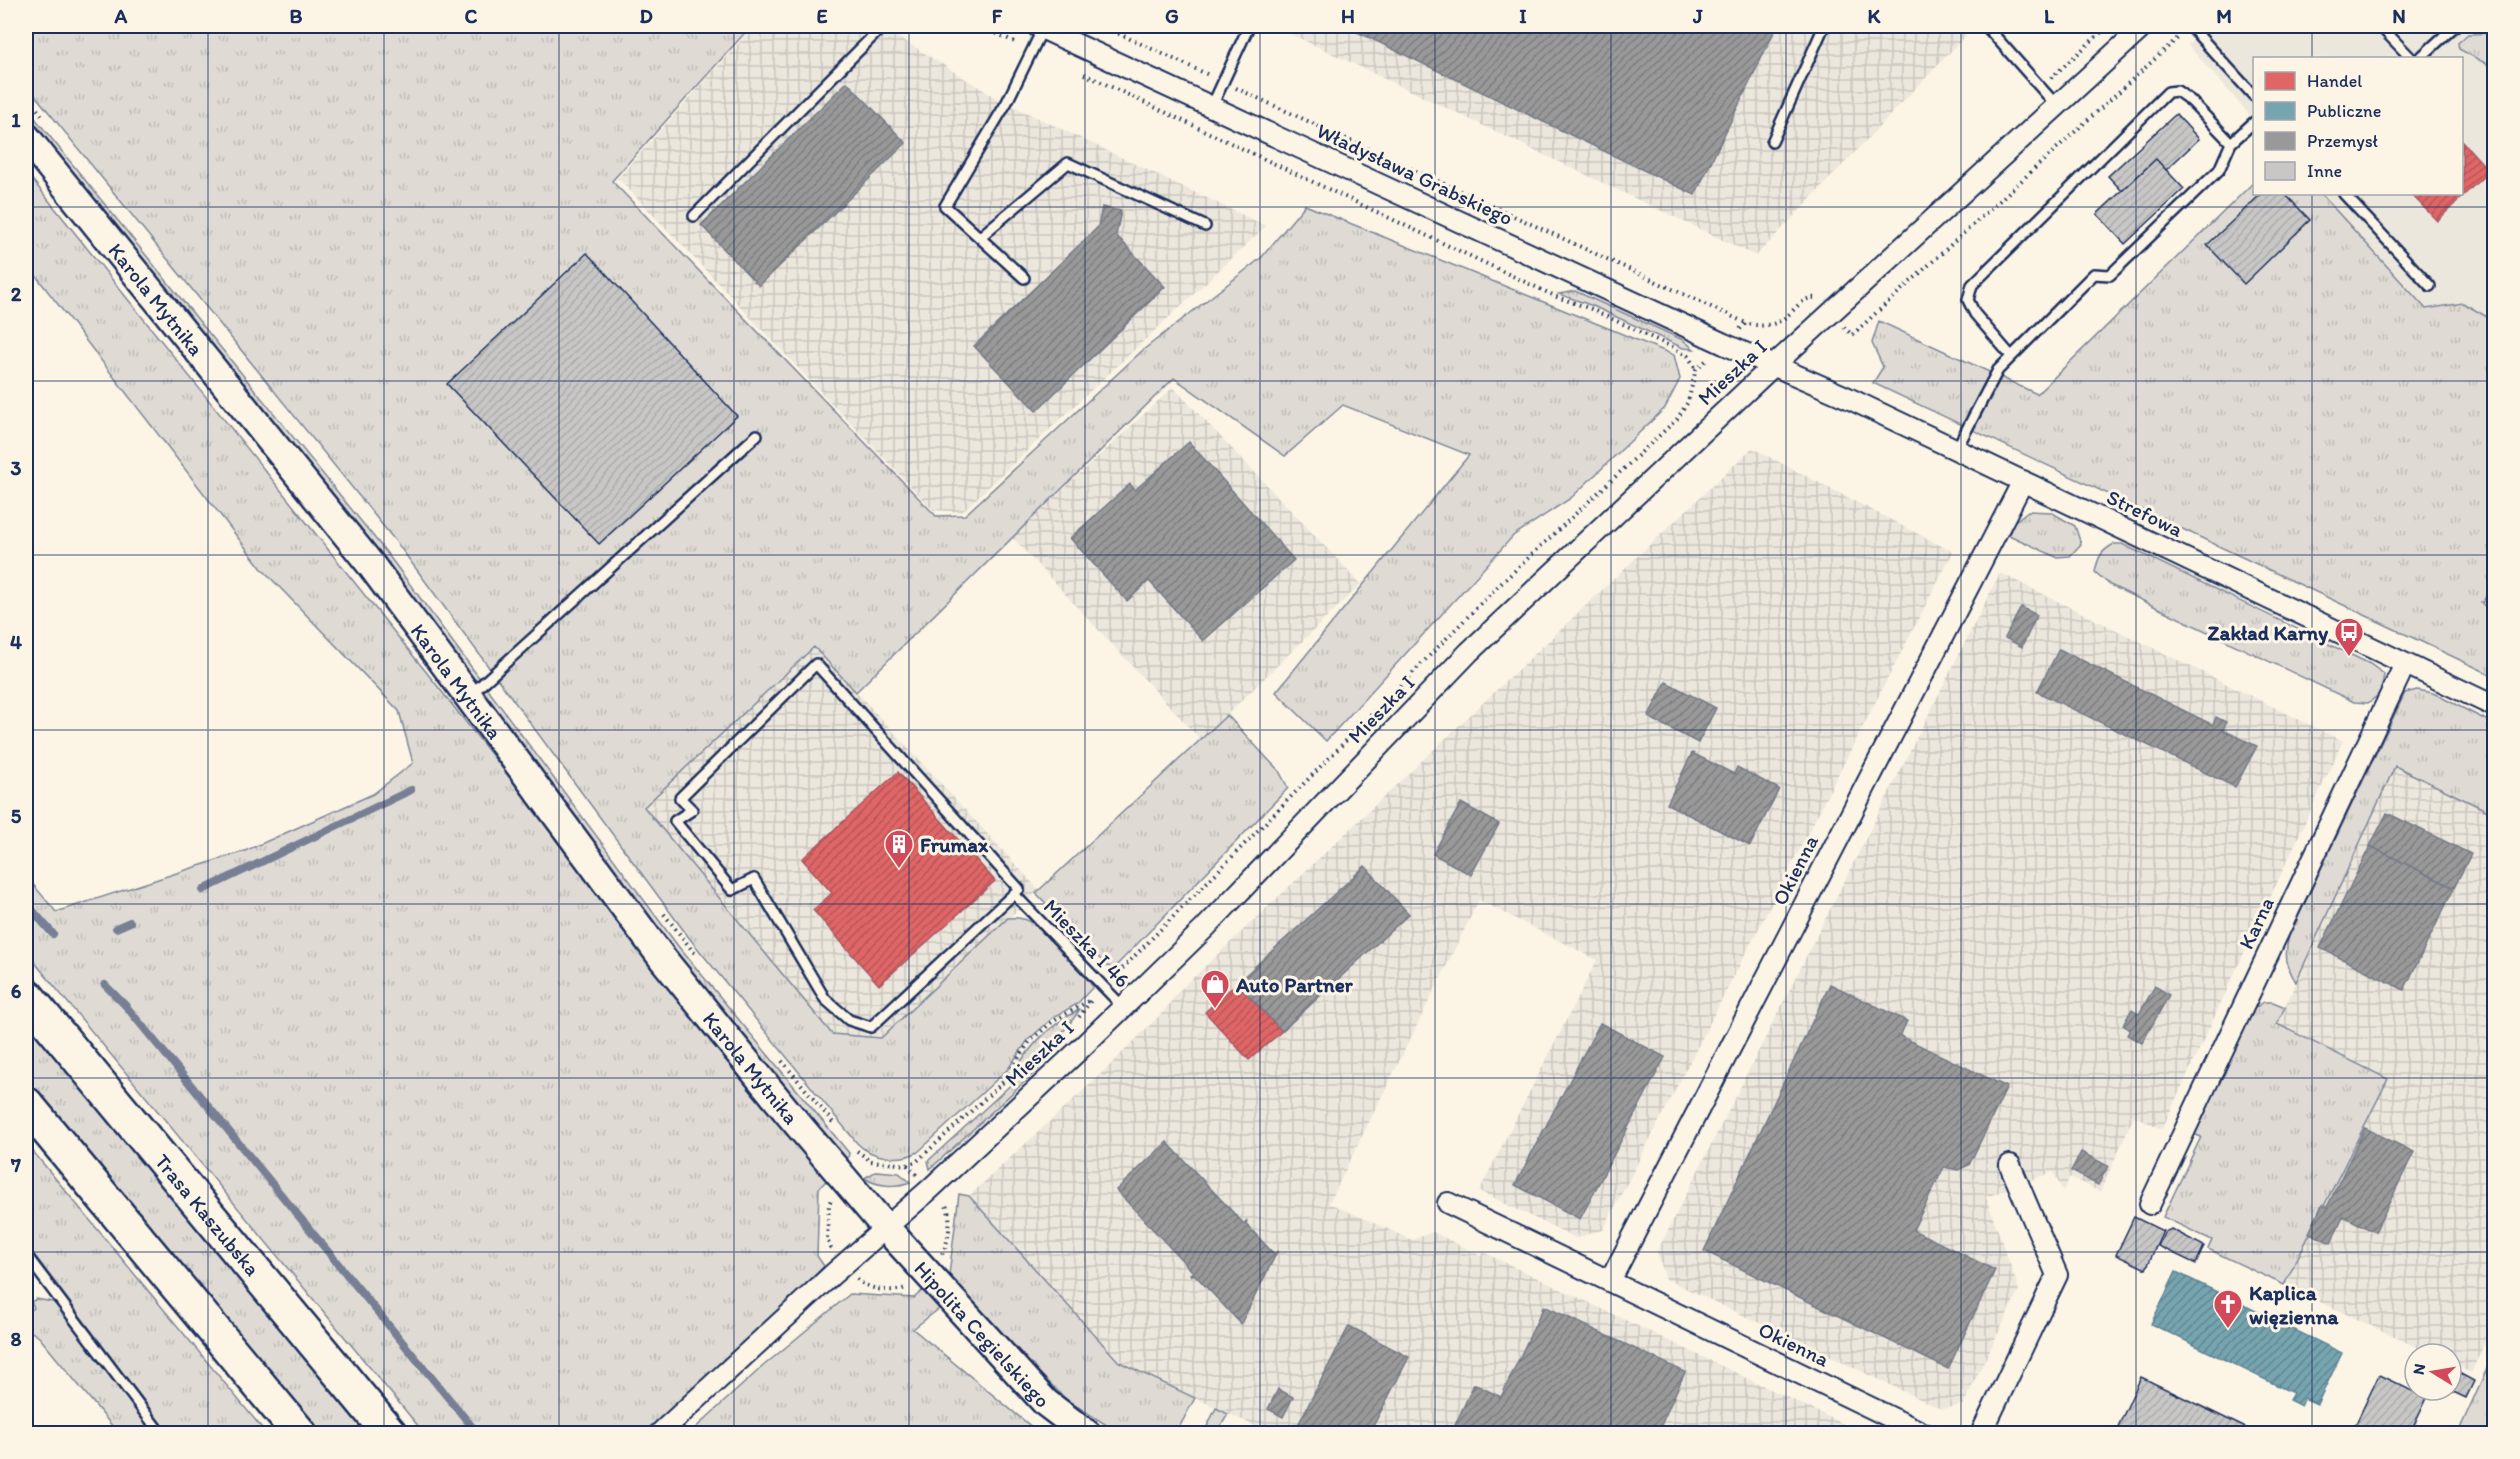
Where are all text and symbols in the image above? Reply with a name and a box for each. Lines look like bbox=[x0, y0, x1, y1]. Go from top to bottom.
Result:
text: A bbox=[114, 4, 128, 28]
text: B bbox=[290, 4, 303, 28]
text: C bbox=[465, 4, 478, 28]
text: D bbox=[639, 4, 653, 28]
text: E bbox=[816, 4, 828, 28]
text: F bbox=[992, 4, 1003, 28]
text: G bbox=[1165, 4, 1179, 28]
text: H bbox=[1341, 4, 1355, 28]
text: I bbox=[1519, 4, 1527, 28]
text: J bbox=[1692, 4, 1703, 28]
text: K bbox=[1868, 4, 1882, 28]
text: L bbox=[2044, 4, 2055, 28]
text: M bbox=[2216, 4, 2232, 28]
text: N bbox=[2392, 4, 2406, 28]
legend bbox=[2253, 57, 2463, 195]
text: Handel bbox=[2307, 70, 2362, 92]
text: Publiczne bbox=[2307, 100, 2381, 122]
text: 1 bbox=[11, 108, 21, 132]
street label: Władysława Grabskiego bbox=[1313, 118, 1517, 230]
text: Przemysł bbox=[2307, 130, 2378, 152]
text: Inne bbox=[2307, 160, 2342, 182]
street label: Karola Mytnika bbox=[104, 238, 209, 360]
text: 2 bbox=[11, 282, 22, 306]
street label: Mieszka I bbox=[1692, 334, 1772, 410]
text: 3 bbox=[11, 456, 22, 480]
street label: Strefowa bbox=[2103, 484, 2187, 542]
bus stop icon: Zakład Karny bbox=[2333, 616, 2365, 658]
street label: Karola Mytnika bbox=[406, 618, 508, 743]
place label: Zakład Karny bbox=[2208, 620, 2328, 646]
text: 4 bbox=[10, 630, 22, 654]
street label: Mieszka I bbox=[1342, 670, 1420, 748]
text: 5 bbox=[11, 804, 22, 828]
building icon: Frumax bbox=[883, 828, 915, 870]
street label: Okienna bbox=[1767, 831, 1823, 909]
place label: Frumax bbox=[920, 832, 989, 857]
street label: Mieszka I 46 bbox=[1039, 893, 1135, 993]
street label: Karna bbox=[2233, 893, 2279, 953]
shop icon: Auto Partner bbox=[1199, 968, 1231, 1010]
place label: Auto Partner bbox=[1235, 972, 1354, 997]
text: 6 bbox=[11, 979, 22, 1003]
street label: Karola Mytnika bbox=[698, 1006, 804, 1129]
street label: Mieszka I bbox=[999, 1015, 1079, 1091]
street label: Trasa Kaszubska bbox=[150, 1148, 266, 1280]
text: 7 bbox=[10, 1153, 21, 1177]
street label: Hipolita Cegielskiego bbox=[910, 1255, 1056, 1412]
place label: Kaplica więzienna bbox=[2249, 1280, 2340, 1330]
church icon: Kaplica więzienna bbox=[2212, 1288, 2244, 1330]
street label: Okienna bbox=[1755, 1316, 1833, 1372]
text: 8 bbox=[11, 1327, 22, 1351]
north arrow bbox=[2403, 1342, 2463, 1402]
text: N bbox=[2408, 1362, 2429, 1376]

